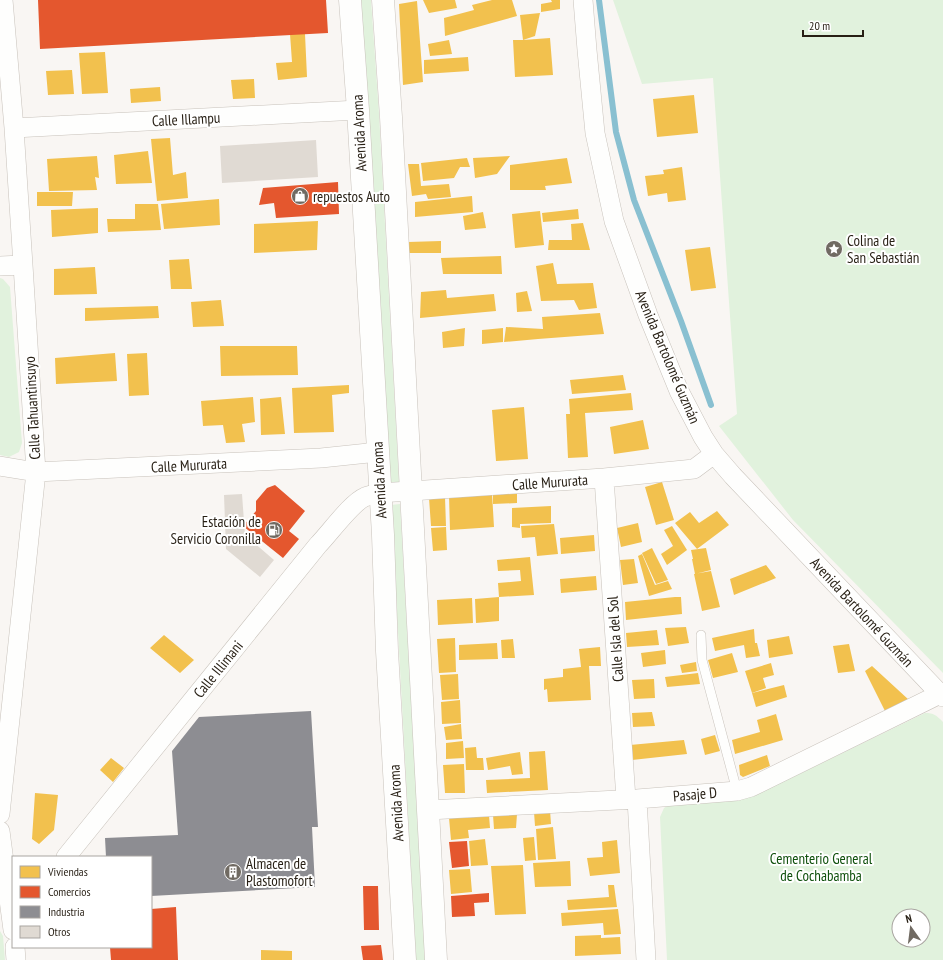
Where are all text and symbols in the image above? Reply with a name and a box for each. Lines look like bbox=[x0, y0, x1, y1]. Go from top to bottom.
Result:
scale bar bbox=[803, 12, 863, 38]
text: 20 m bbox=[809, 18, 830, 33]
street label: Avenida Aroma bbox=[347, 94, 371, 172]
street label: Calle Illampu bbox=[151, 108, 221, 130]
shop icon: repuestos Auto bbox=[290, 186, 310, 206]
place label: repuestos Auto bbox=[313, 187, 390, 206]
place label: Colina de San Sebastián bbox=[847, 231, 919, 267]
place icon: Colina de San Sebastián bbox=[824, 239, 844, 259]
street label: Avenida Bartolomé Guzmán bbox=[631, 288, 705, 426]
street label: Calle Tahuantinsuyo bbox=[20, 356, 44, 460]
street label: Avenida Aroma bbox=[367, 441, 391, 519]
street label: Calle Mururata bbox=[151, 454, 227, 476]
street label: Calle Mururata bbox=[511, 470, 589, 494]
place label: Estación de Servicio Coronilla bbox=[171, 512, 261, 548]
fuel station icon: Estación de Servicio Coronilla bbox=[264, 520, 284, 540]
street label: Avenida Bartolomé Guzmán bbox=[806, 553, 918, 671]
street label: Calle Isla del Sol bbox=[602, 595, 627, 683]
street label: Calle Illimani bbox=[189, 636, 247, 702]
street label: Avenida Aroma bbox=[384, 764, 408, 842]
street label: Pasaje D bbox=[672, 783, 718, 805]
park label: Cementerio General de Cochabamba bbox=[770, 849, 873, 885]
place label: Almacen de Plastomofort bbox=[246, 854, 313, 890]
legend bbox=[12, 856, 152, 948]
building icon: Almacen de Plastomofort bbox=[223, 862, 243, 882]
text: Viviendas bbox=[47, 864, 88, 879]
text: Comercios bbox=[48, 884, 91, 899]
text: Industria bbox=[48, 904, 85, 919]
north arrow bbox=[891, 908, 931, 948]
text: N bbox=[904, 911, 913, 926]
text: Otros bbox=[48, 924, 70, 939]

